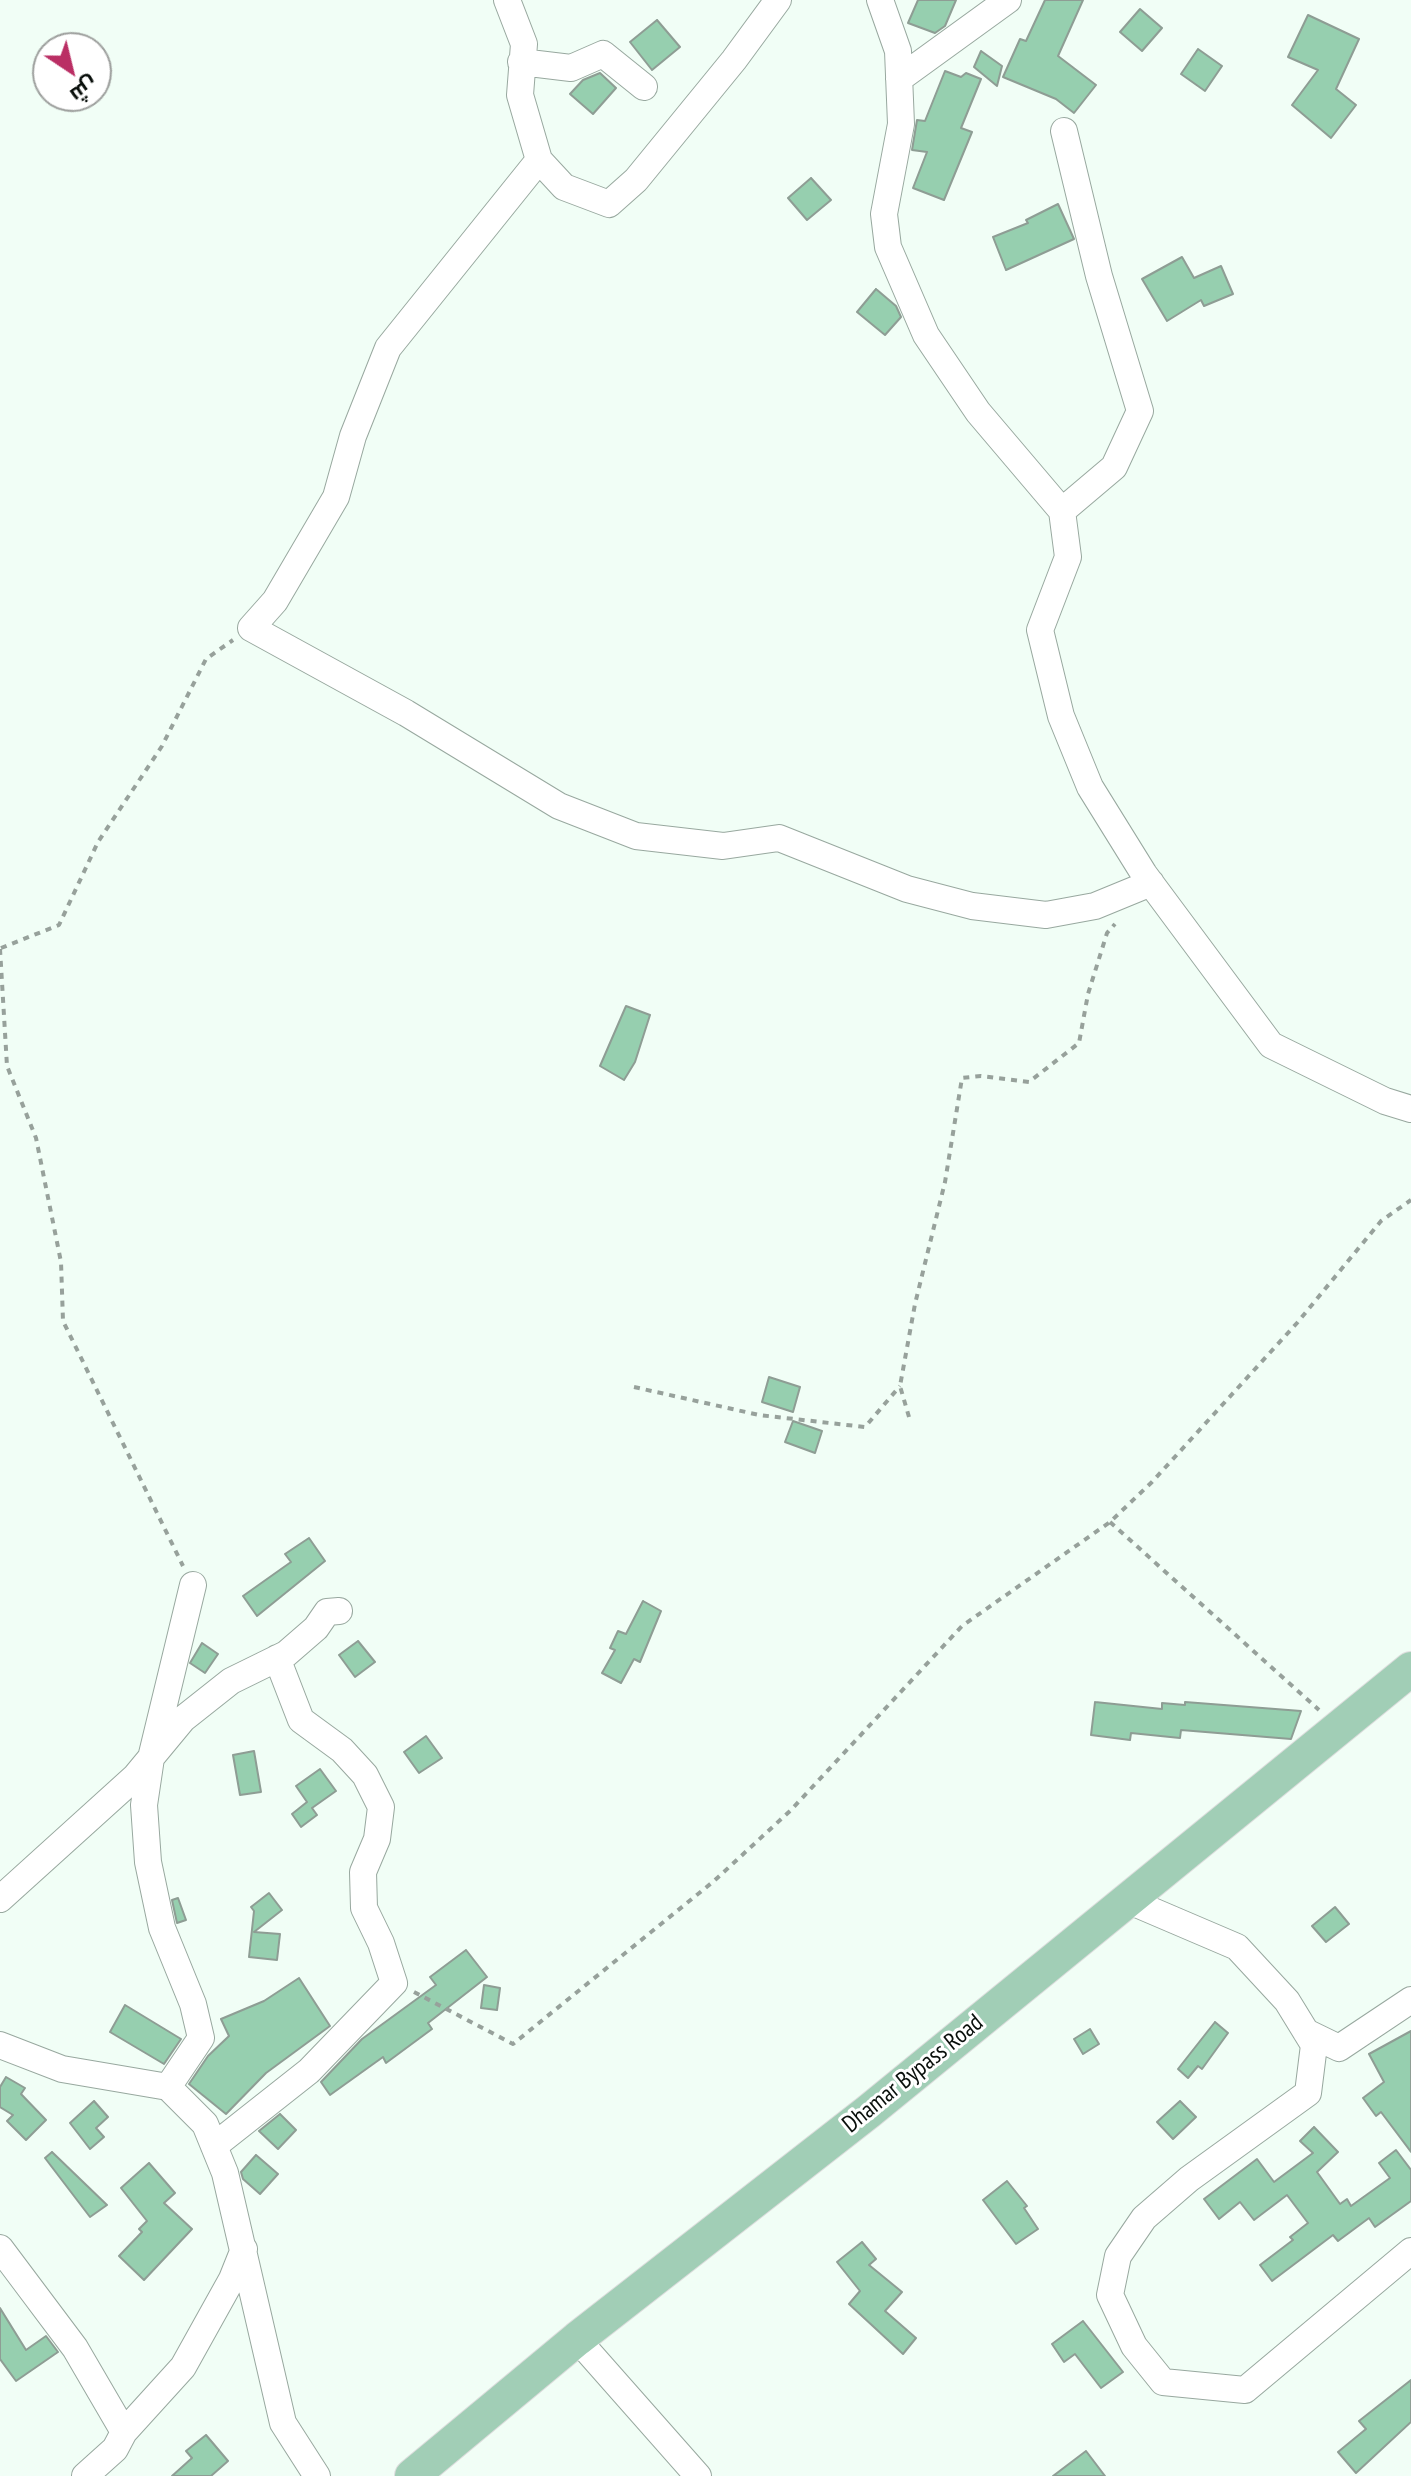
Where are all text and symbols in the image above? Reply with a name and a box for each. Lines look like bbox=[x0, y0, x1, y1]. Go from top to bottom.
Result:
north arrow bbox=[32, 32, 112, 112]
text: ش bbox=[65, 70, 104, 110]
street label: Dhamar Bypass Road bbox=[837, 2009, 989, 2139]

